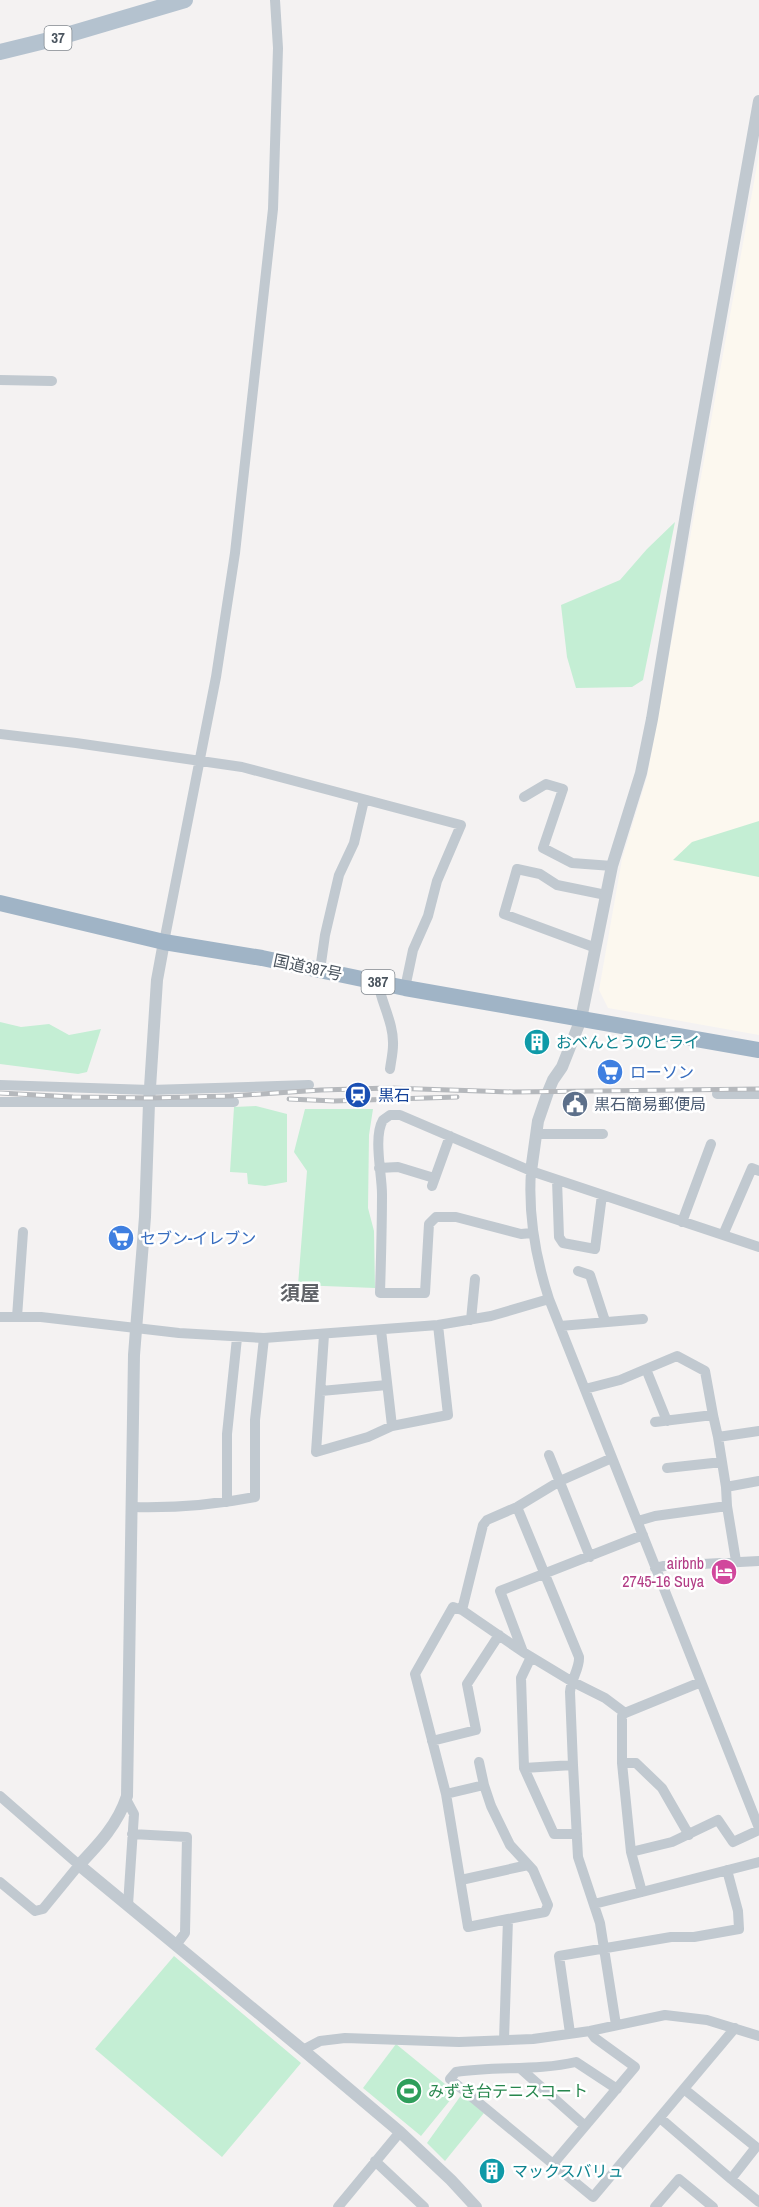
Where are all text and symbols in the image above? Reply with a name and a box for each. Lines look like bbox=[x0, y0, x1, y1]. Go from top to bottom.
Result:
road number: 37 bbox=[44, 26, 72, 50]
street label: 国道387号 bbox=[272, 949, 344, 985]
road number: 387 bbox=[362, 970, 394, 994]
building icon: おべんとうのヒライ bbox=[522, 1027, 552, 1057]
place label: おべんとうのヒライ bbox=[556, 1031, 700, 1053]
supermarket icon: ローソン bbox=[595, 1057, 625, 1087]
place label: ローソン bbox=[630, 1061, 694, 1083]
station icon: 黒石 bbox=[343, 1080, 373, 1110]
place label: 黒石 bbox=[378, 1084, 410, 1106]
public building icon: 黒石簡易郵便局 bbox=[560, 1089, 590, 1119]
place label: 黒石簡易郵便局 bbox=[594, 1093, 706, 1115]
supermarket icon: セブン-イレブン bbox=[106, 1223, 136, 1253]
place label: セブン-イレブン bbox=[140, 1227, 256, 1249]
district label: 須屋 bbox=[280, 1279, 320, 1306]
place label: airbnb 2745-16 Suya bbox=[622, 1552, 705, 1592]
hotel icon: airbnb 2745-16 Suya bbox=[709, 1557, 739, 1587]
sports icon: みずき台テニスコート bbox=[394, 2076, 424, 2106]
place label: みずき台テニスコート bbox=[428, 2080, 588, 2102]
building icon: マックスバリュ bbox=[477, 2156, 507, 2186]
place label: マックスバリュ bbox=[512, 2160, 624, 2182]

